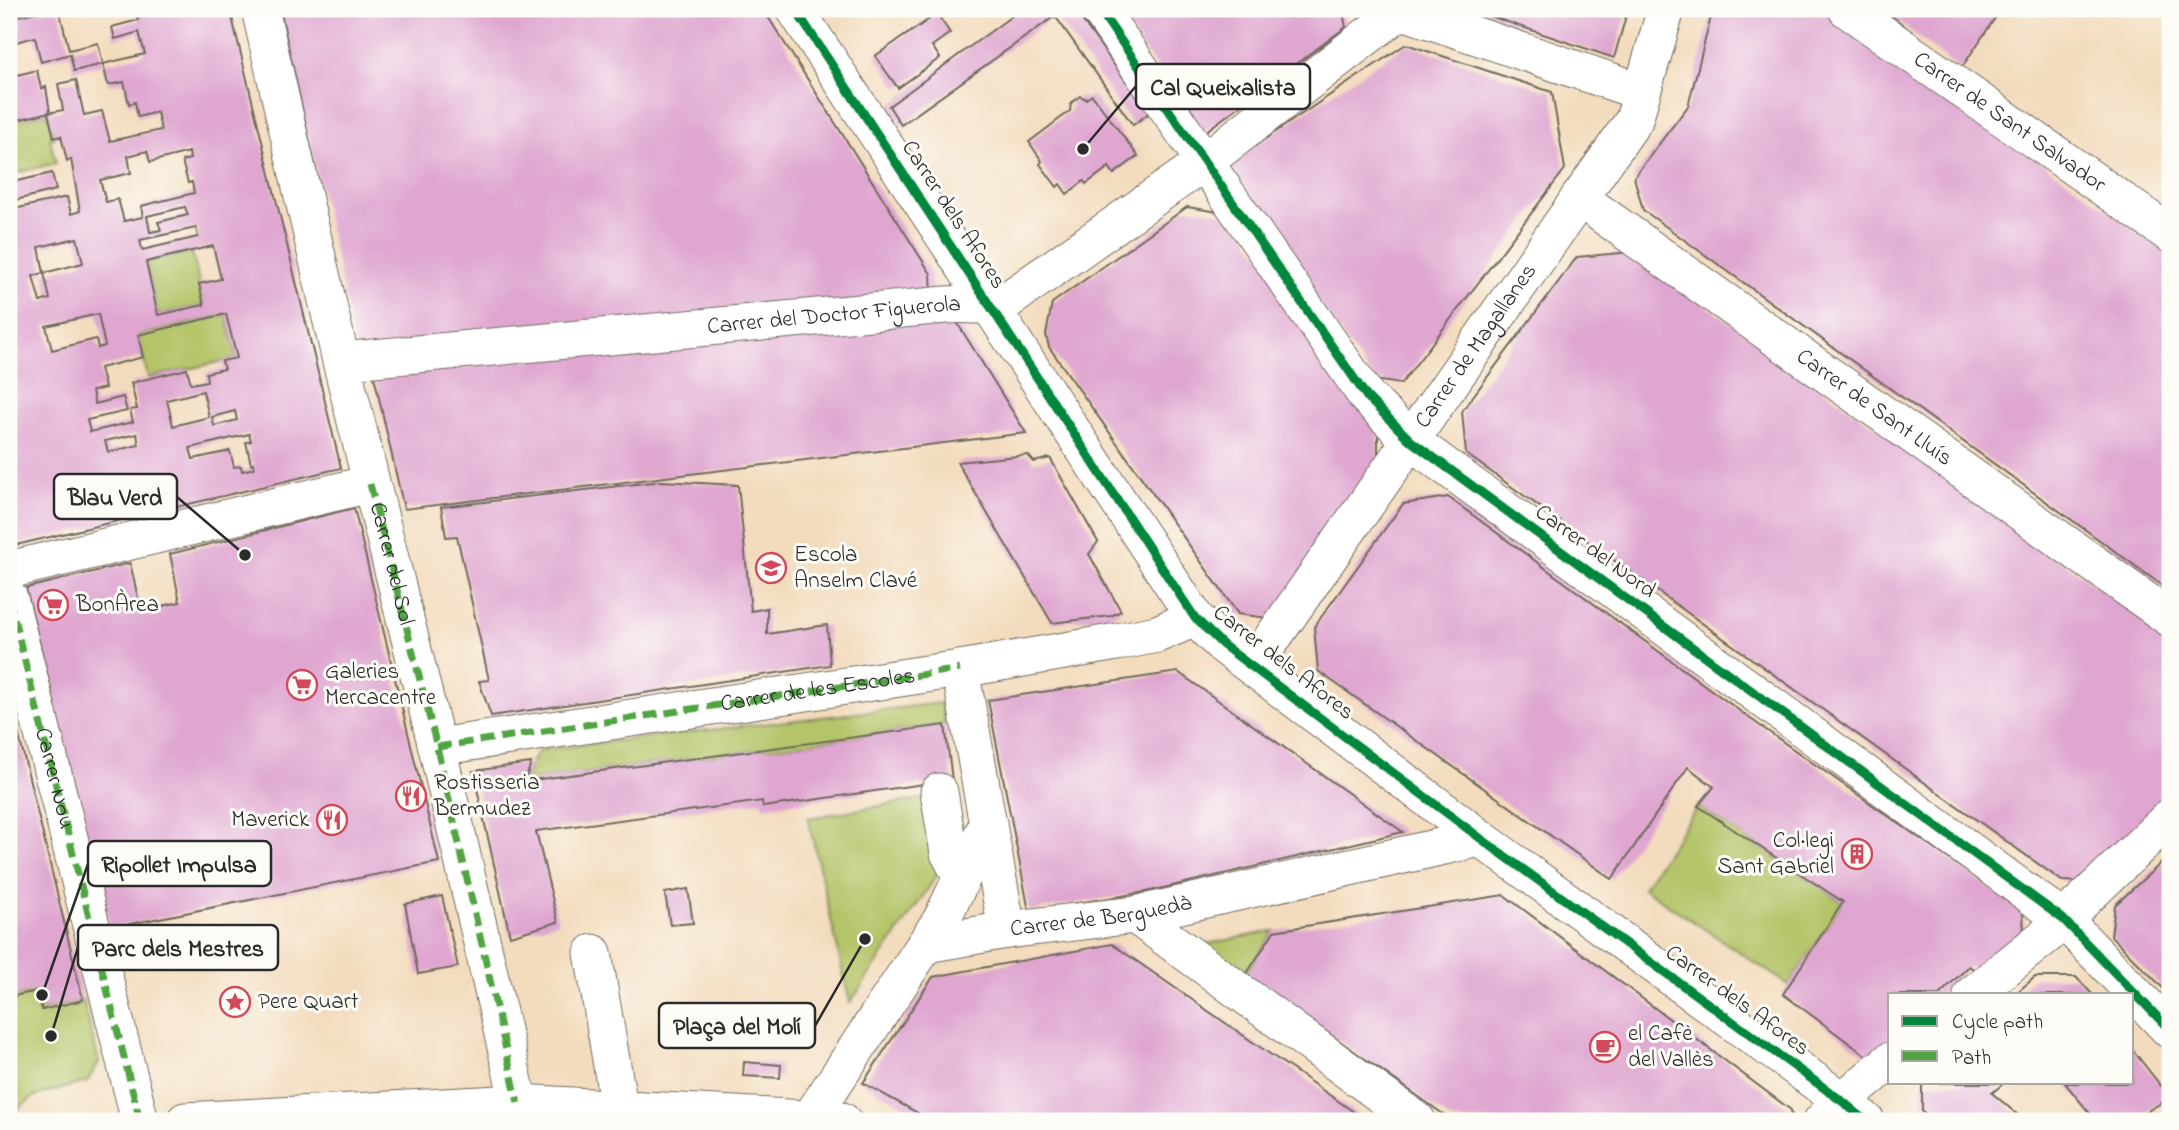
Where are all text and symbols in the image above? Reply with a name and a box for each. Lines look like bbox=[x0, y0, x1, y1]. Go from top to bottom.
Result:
street label: Carrer de Sant Salvador bbox=[1906, 43, 2113, 201]
callout: Cal Queixalista bbox=[1136, 64, 1310, 109]
text: Cal Queixalista bbox=[1150, 72, 1296, 107]
street label: Carrer dels Afores bbox=[892, 134, 1014, 296]
street label: Carrer de Magallanes bbox=[1407, 257, 1545, 435]
street label: Carrer del Doctor Figuerola bbox=[706, 288, 961, 344]
street label: Carrer de Sant Lluís bbox=[1789, 341, 1959, 475]
callout: Blau Verd bbox=[54, 474, 177, 519]
text: Blau Verd bbox=[67, 482, 163, 517]
street label: Carrer del Nord bbox=[1528, 497, 1663, 607]
street label: Carrer del Sol bbox=[360, 499, 423, 628]
place label: Escola Anselm Clavé bbox=[794, 539, 918, 598]
school or university icon: Escola Anselm Clavé bbox=[754, 551, 788, 585]
supermarket icon: BonÀrea bbox=[36, 588, 70, 622]
place label: BonÀrea bbox=[75, 589, 159, 622]
street label: Carrer dels Afores bbox=[1205, 597, 1361, 729]
place label: Galeries Mercacentre bbox=[325, 656, 437, 715]
street label: Carrer de les Escoles bbox=[718, 659, 917, 721]
supermarket icon: Galeries Mercacentre bbox=[285, 668, 319, 702]
street label: Carrer Nou bbox=[26, 724, 83, 832]
place label: Rostisseria Bermudez bbox=[433, 767, 540, 826]
restaurant icon: Rostisseria Bermudez bbox=[394, 779, 428, 813]
restaurant icon: Maverick bbox=[315, 803, 349, 837]
place label: Maverick bbox=[231, 804, 310, 837]
place label: Col·legi Sant Gabriel bbox=[1718, 825, 1834, 884]
building icon: Col·legi Sant Gabriel bbox=[1840, 837, 1874, 871]
callout: Ripollet Impulsa bbox=[88, 841, 271, 886]
text: Ripollet Impulsa bbox=[101, 849, 257, 884]
street label: Carrer de Berguedà bbox=[1008, 886, 1195, 946]
callout: Parc dels Mestres bbox=[78, 925, 278, 970]
text: Parc dels Mestres bbox=[92, 933, 264, 968]
street label: Carrer dels Afores bbox=[1658, 937, 1816, 1065]
place icon: Pere Quart bbox=[218, 985, 252, 1019]
place label: Pere Quart bbox=[258, 986, 359, 1019]
legend bbox=[1888, 993, 2134, 1084]
callout: Plaça del Molí bbox=[659, 1003, 815, 1048]
text: Cycle path bbox=[1952, 1008, 2043, 1040]
text: Plaça del Molí bbox=[673, 1011, 802, 1046]
place label: el Cafè del Vallès bbox=[1628, 1018, 1714, 1077]
cafe icon: el Cafè del Vallès bbox=[1588, 1030, 1622, 1064]
text: Path bbox=[1952, 1044, 1991, 1074]

